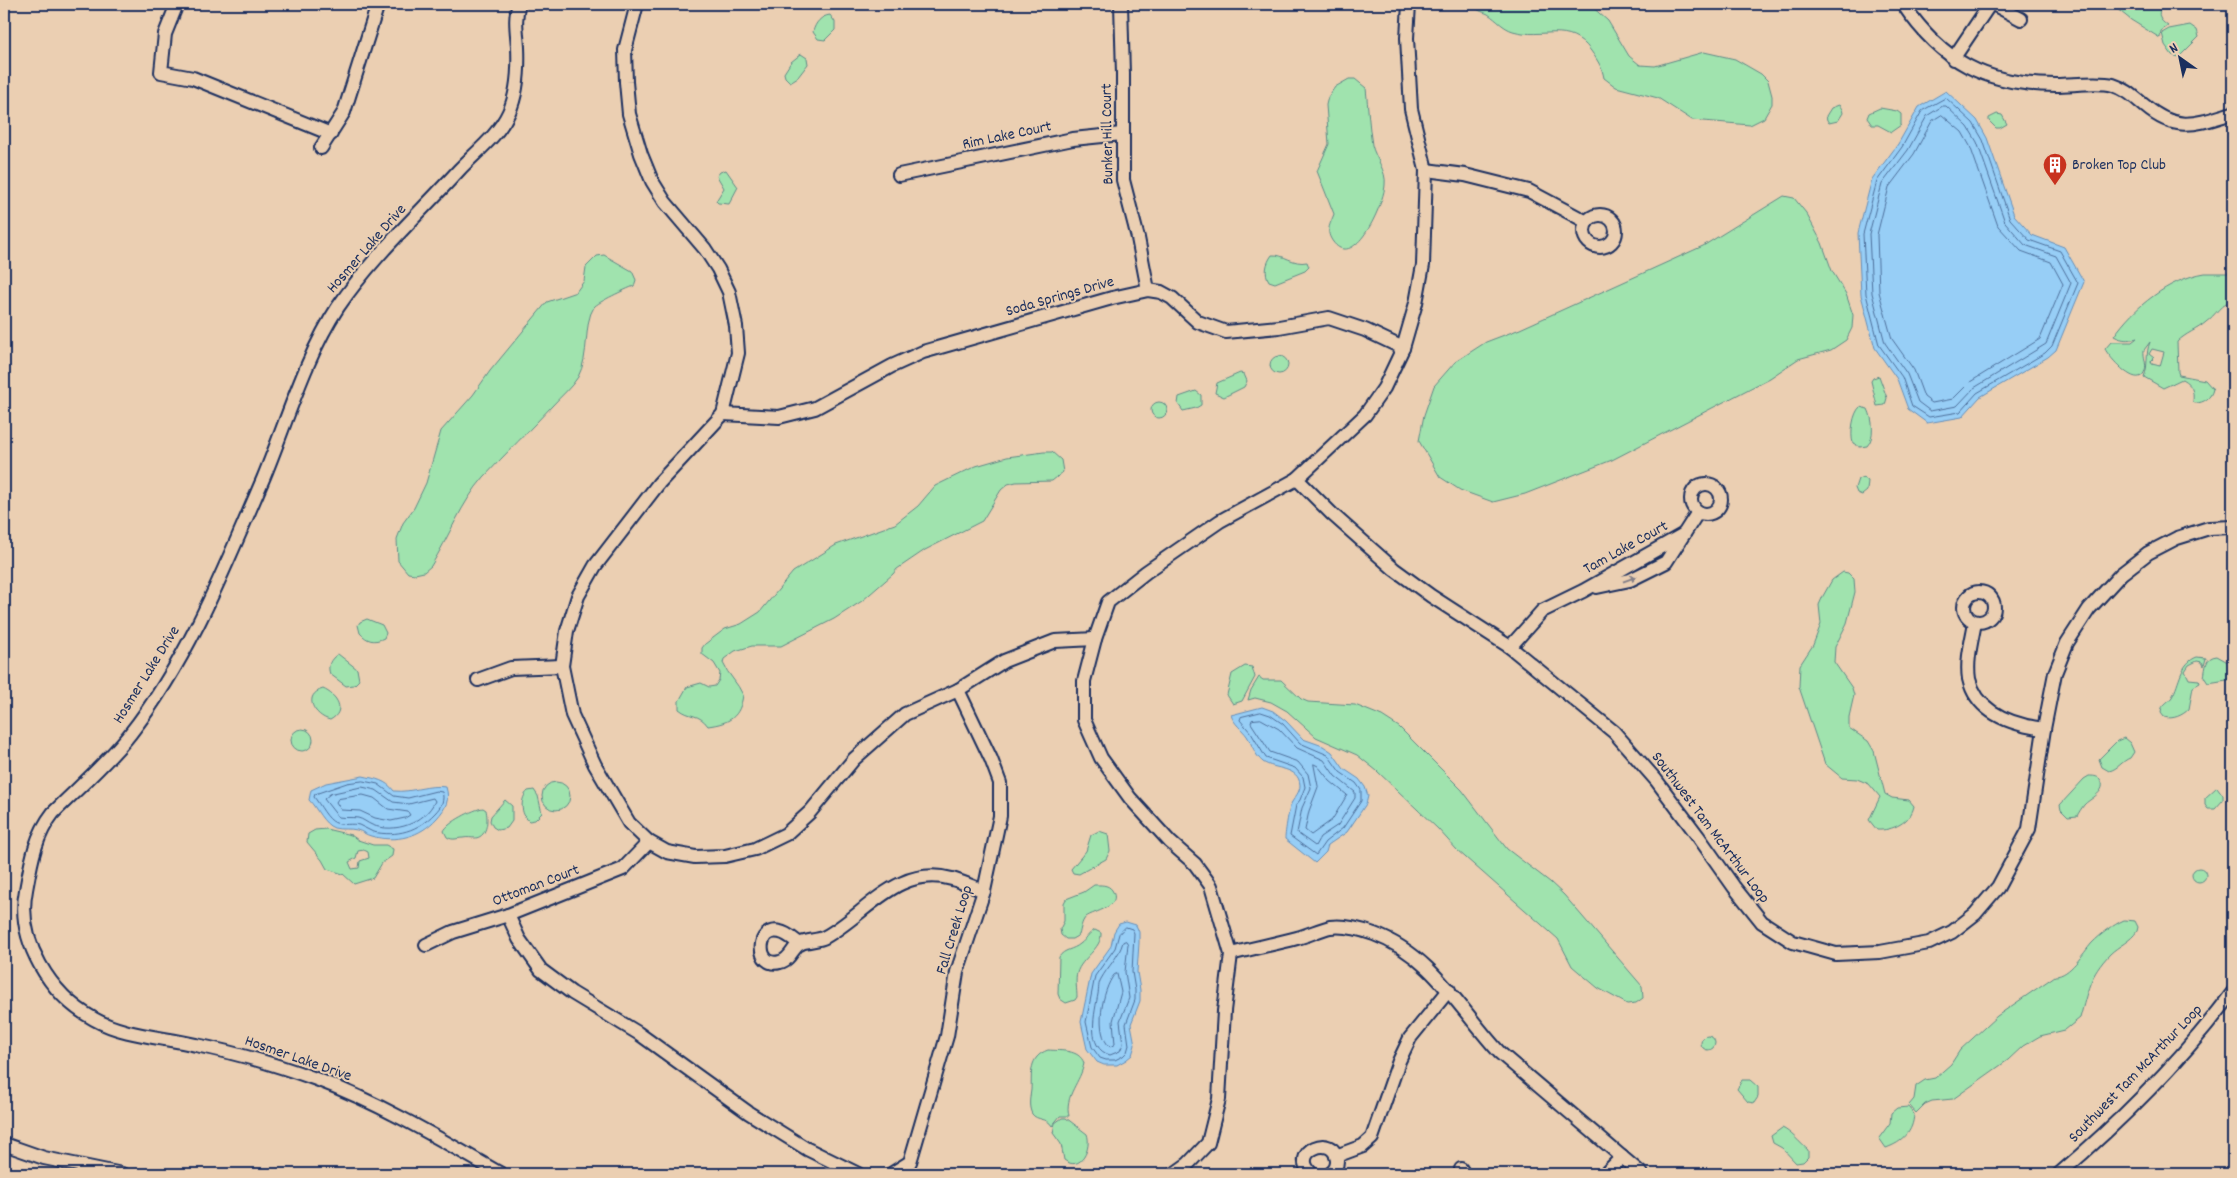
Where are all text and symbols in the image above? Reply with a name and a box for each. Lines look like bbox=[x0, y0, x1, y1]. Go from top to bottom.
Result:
north arrow bbox=[2154, 32, 2204, 82]
text: N bbox=[2166, 38, 2182, 59]
street label: Bunker Hill Court bbox=[1096, 83, 1120, 185]
street label: Rim Lake Court bbox=[960, 115, 1054, 157]
building icon: Broken Top Club bbox=[2042, 152, 2068, 186]
place label: Broken Top Club bbox=[2072, 154, 2166, 177]
street label: Hosmer Lake Drive bbox=[322, 199, 412, 299]
street label: Soda Springs Drive bbox=[1003, 271, 1117, 323]
street label: Tam Lake Court bbox=[1579, 515, 1673, 581]
one-way arrow bbox=[1623, 575, 1638, 583]
street label: Hosmer Lake Drive bbox=[108, 621, 186, 729]
street label: Southwest Tam McArthur Loop bbox=[1645, 747, 1775, 909]
street label: Ottoman Court bbox=[489, 859, 583, 913]
street label: Fall Creek Loop bbox=[931, 883, 979, 977]
street label: Southwest Tam McArthur Loop bbox=[2064, 1000, 2208, 1148]
street label: Hosmer Lake Drive bbox=[241, 1030, 355, 1088]

